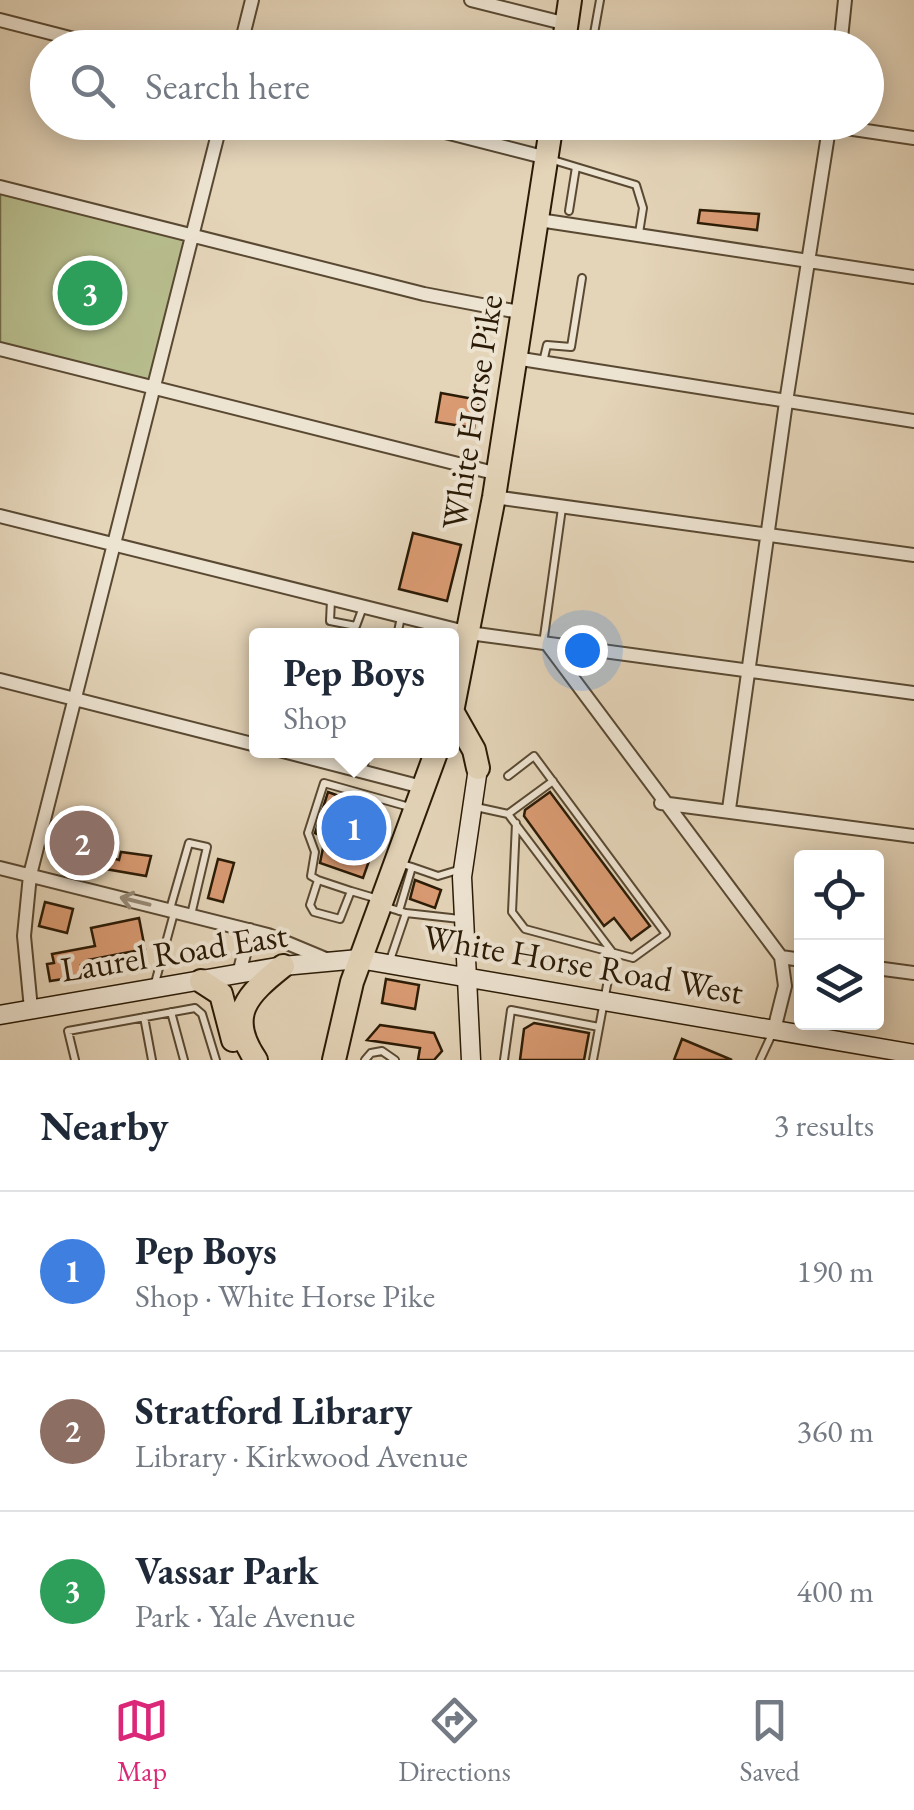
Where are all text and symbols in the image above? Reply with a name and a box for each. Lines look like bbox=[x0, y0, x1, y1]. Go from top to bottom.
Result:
search box bbox=[30, 30, 884, 140]
icon: search bbox=[65, 58, 120, 113]
text: Search here bbox=[145, 61, 310, 110]
pin: 3 bbox=[58, 256, 122, 330]
street label: White Horse Pike bbox=[431, 291, 512, 533]
your location bbox=[557, 625, 608, 676]
popup bbox=[249, 628, 459, 758]
text: Pep Boys bbox=[283, 648, 425, 697]
text: Shop bbox=[283, 697, 347, 739]
pin: 1 bbox=[322, 790, 386, 866]
pin: 2 bbox=[49, 806, 114, 880]
map controls bbox=[794, 850, 884, 1030]
button: locate bbox=[794, 850, 884, 940]
one-way arrow bbox=[120, 891, 151, 910]
street label: Laurel Road East bbox=[57, 911, 291, 992]
street label: White Horse Road West bbox=[419, 913, 747, 1014]
button: layers bbox=[794, 940, 884, 1030]
text: Nearby bbox=[40, 1098, 169, 1153]
text: 3 results bbox=[774, 1104, 874, 1146]
text: Pep Boys bbox=[135, 1226, 277, 1275]
text: 1 bbox=[64, 1250, 81, 1292]
text: 190 m bbox=[797, 1250, 874, 1292]
text: Shop · White Horse Pike bbox=[135, 1275, 435, 1317]
text: Stratford Library bbox=[135, 1386, 412, 1435]
text: 2 bbox=[64, 1410, 81, 1452]
text: 360 m bbox=[797, 1410, 874, 1452]
text: Library · Kirkwood Avenue bbox=[135, 1435, 468, 1477]
text: Vassar Park bbox=[135, 1546, 318, 1595]
text: 3 bbox=[64, 1570, 81, 1612]
text: 400 m bbox=[797, 1570, 874, 1612]
text: Park · Yale Avenue bbox=[135, 1595, 355, 1637]
tab: Map bbox=[114, 1693, 169, 1789]
tab: Directions bbox=[398, 1693, 511, 1789]
tab: Saved bbox=[740, 1693, 800, 1789]

